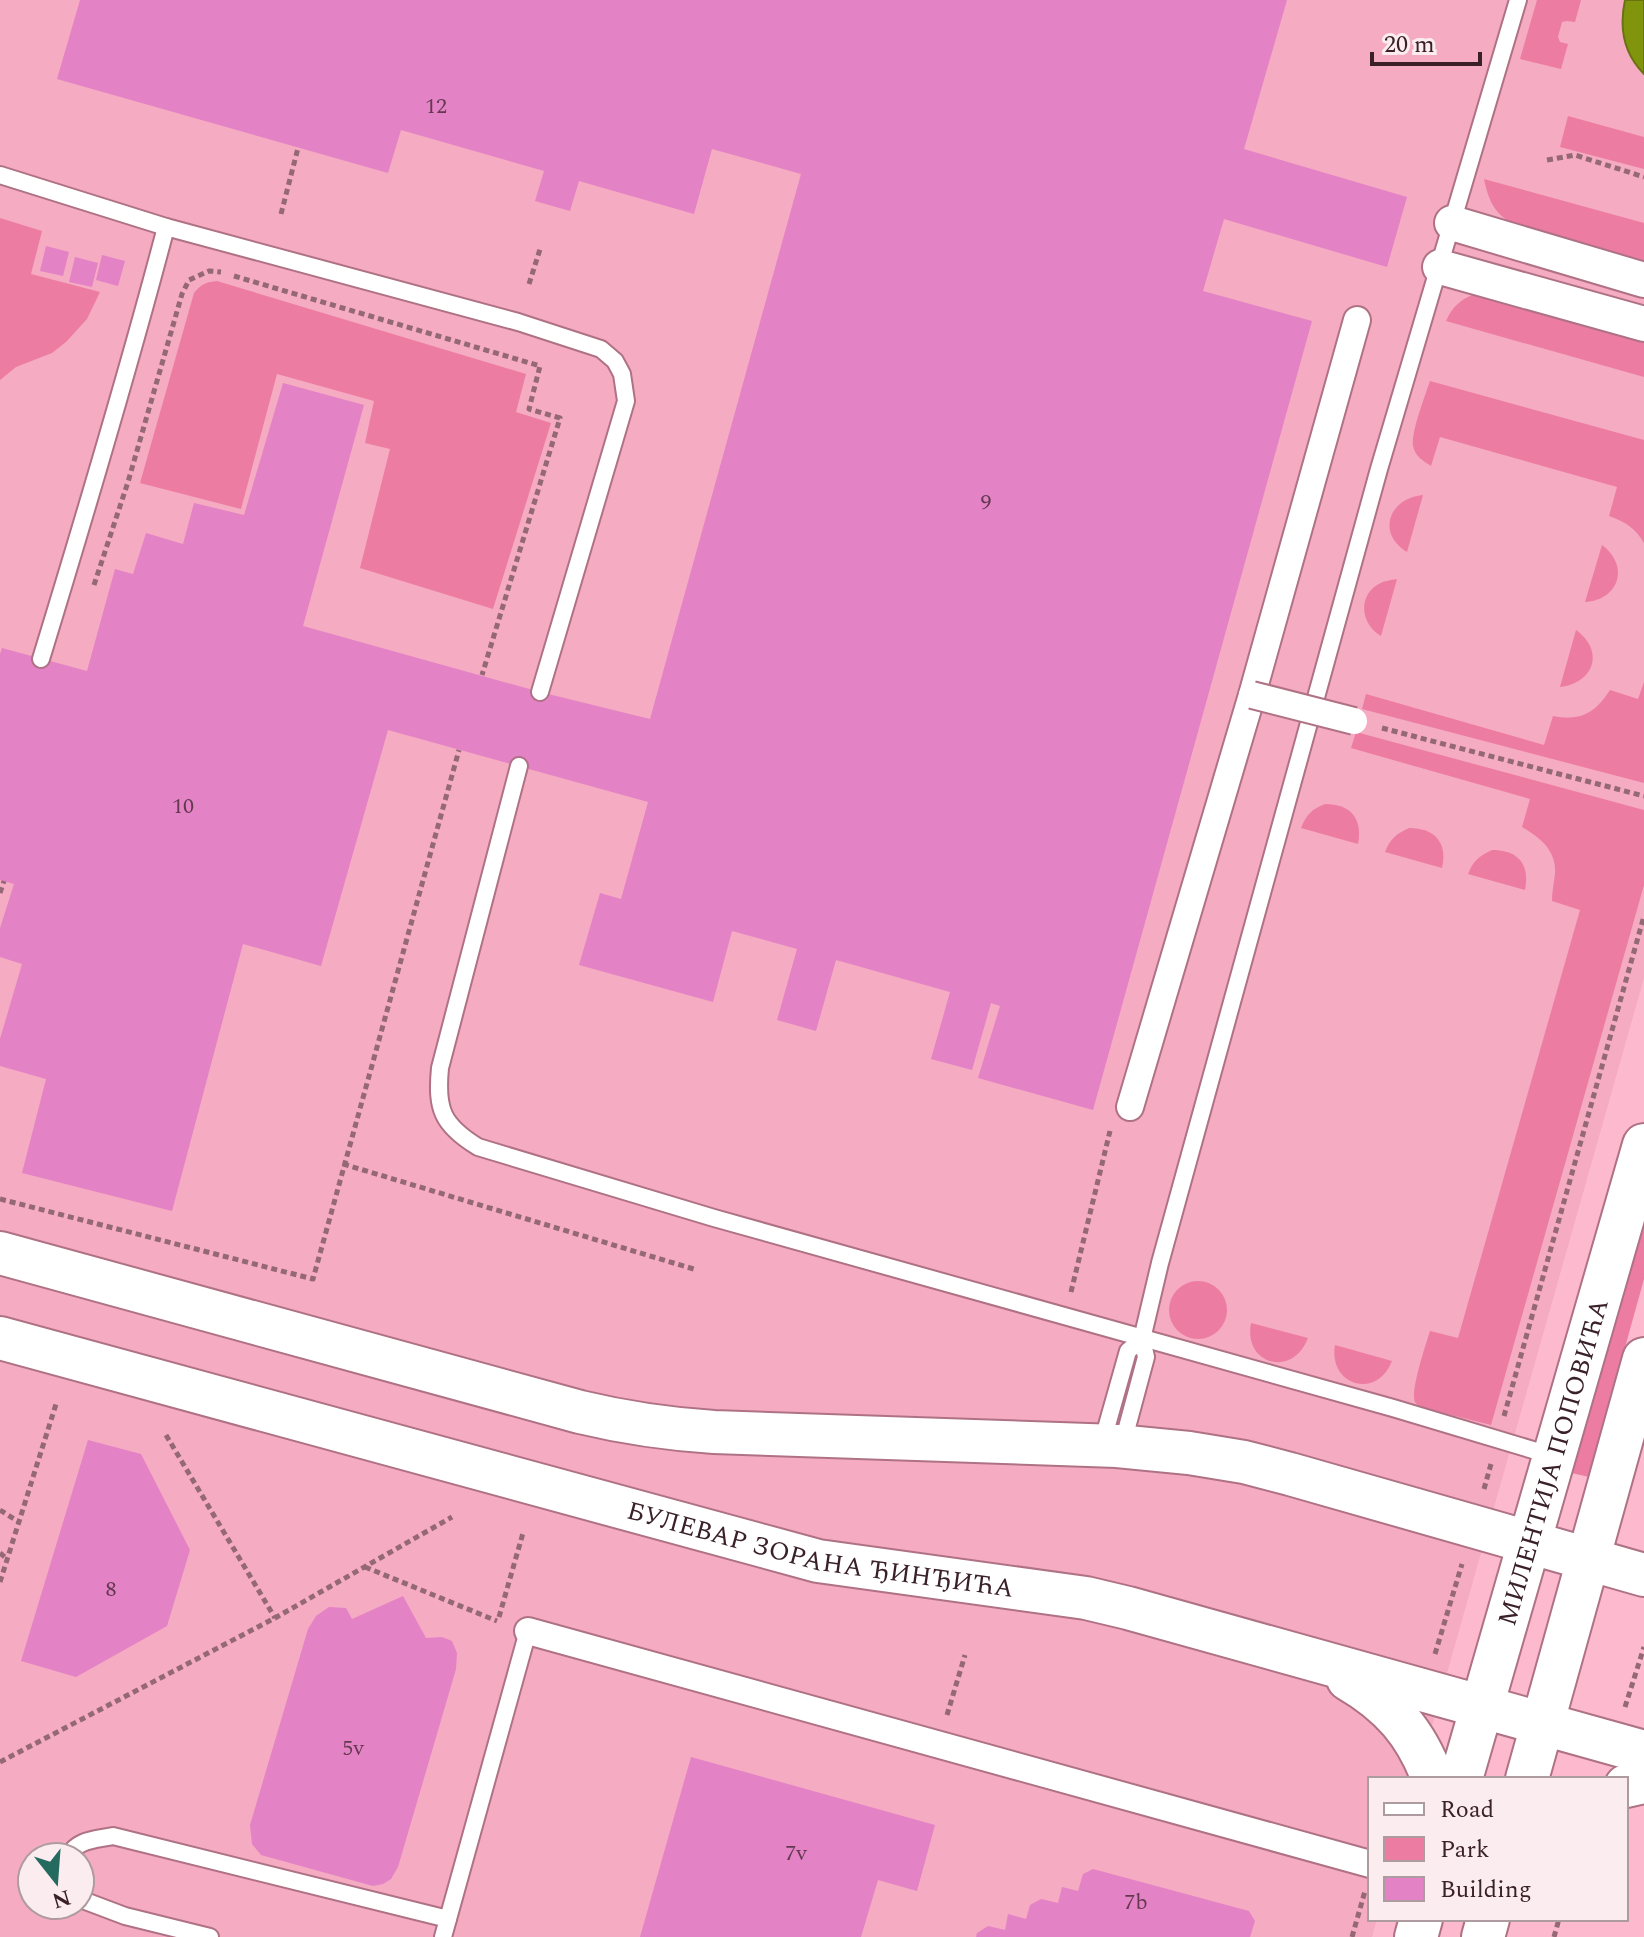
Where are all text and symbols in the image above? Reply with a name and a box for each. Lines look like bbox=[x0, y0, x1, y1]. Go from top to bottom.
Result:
scale bar bbox=[1372, 16, 1480, 66]
text: 20 m bbox=[1384, 27, 1435, 63]
house number: 12 bbox=[425, 90, 447, 123]
house number: 9 bbox=[980, 486, 992, 519]
house number: 10 bbox=[172, 790, 194, 823]
street label: МИЛЕНТИЈА ПОПОВИЋА bbox=[1487, 1294, 1620, 1631]
street label: БУЛЕВАР ЗОРАНА ЂИНЂИЋА bbox=[622, 1491, 1016, 1609]
house number: 8 bbox=[105, 1573, 117, 1606]
house number: 5v bbox=[342, 1732, 365, 1765]
legend bbox=[1368, 1777, 1628, 1921]
text: Road bbox=[1440, 1792, 1494, 1828]
text: Park bbox=[1440, 1832, 1490, 1868]
house number: 7v bbox=[785, 1837, 808, 1870]
north arrow bbox=[16, 1841, 96, 1921]
text: Building bbox=[1440, 1872, 1532, 1908]
text: N bbox=[48, 1880, 75, 1917]
house number: 7b bbox=[1124, 1886, 1148, 1919]

